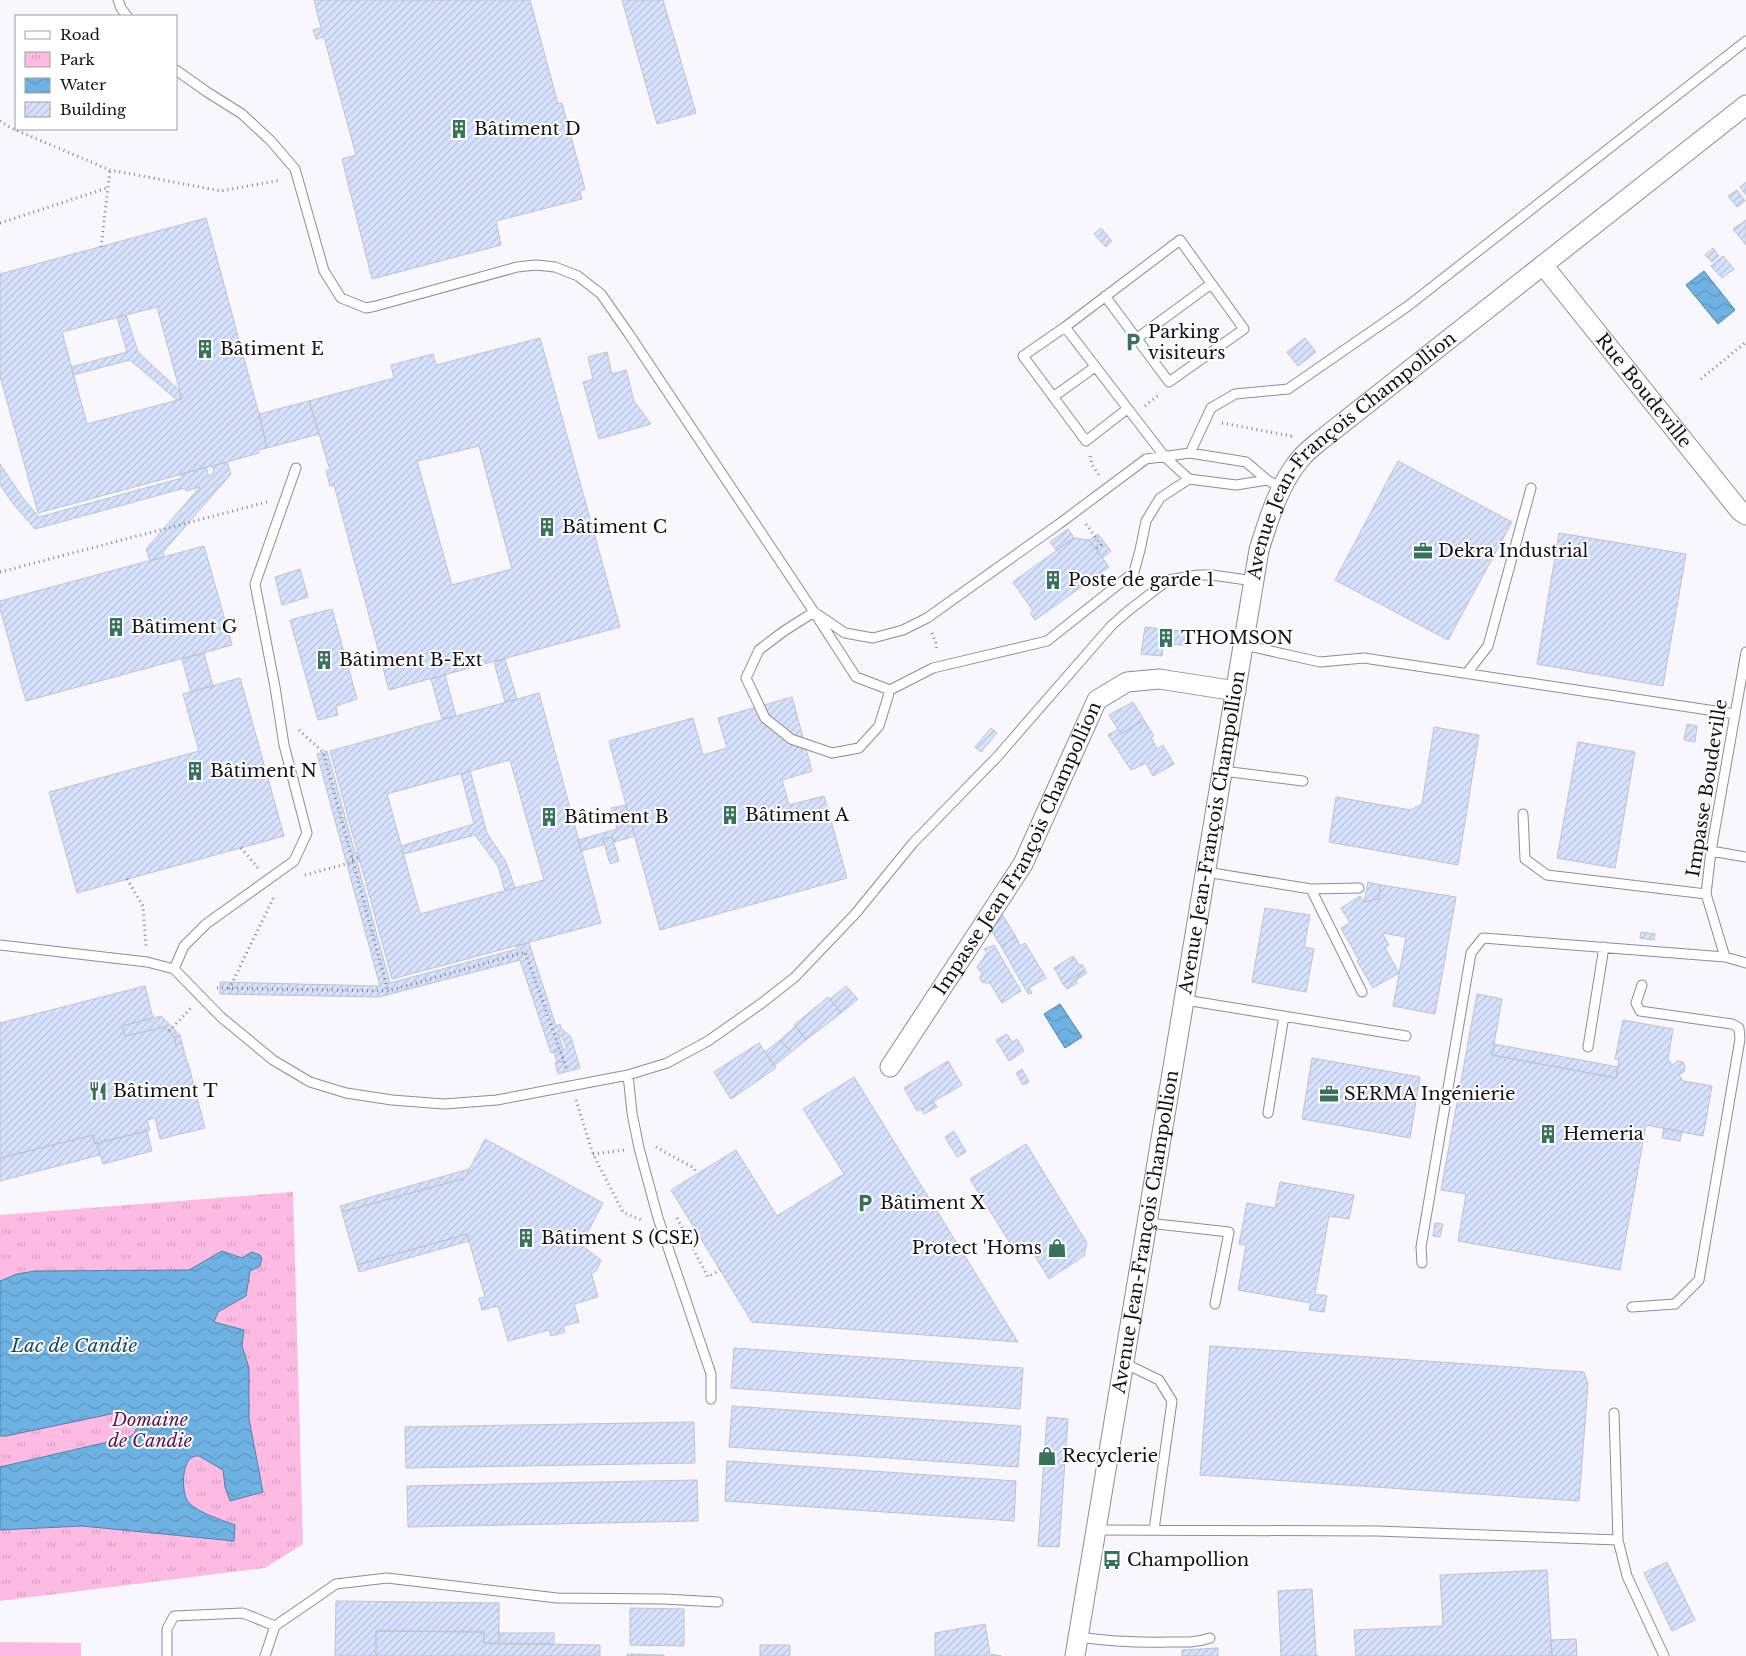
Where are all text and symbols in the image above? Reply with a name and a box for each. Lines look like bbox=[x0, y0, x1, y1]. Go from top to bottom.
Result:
legend bbox=[15, 15, 178, 130]
text: Road bbox=[60, 25, 100, 44]
text: Park bbox=[60, 50, 96, 69]
text: Water bbox=[59, 75, 107, 94]
text: Building bbox=[60, 100, 127, 119]
building icon: Bâtiment D bbox=[448, 118, 470, 140]
place label: Bâtiment D bbox=[474, 118, 581, 140]
place label: Parking visiteurs bbox=[1148, 321, 1225, 364]
street label: Avenue Jean-François Champollion bbox=[1243, 327, 1460, 582]
street label: Rue Boudeville bbox=[1591, 329, 1696, 453]
parking icon: Parking visiteurs bbox=[1122, 331, 1144, 353]
building icon: Bâtiment E bbox=[194, 338, 216, 360]
place label: Bâtiment E bbox=[220, 338, 324, 360]
building icon: Bâtiment C bbox=[536, 516, 558, 538]
place label: Bâtiment C bbox=[562, 516, 667, 538]
office icon: Dekra Industrial bbox=[1412, 540, 1434, 562]
place label: Dekra Industrial bbox=[1438, 540, 1589, 562]
building icon: Poste de garde 1 bbox=[1042, 569, 1064, 591]
place label: Poste de garde 1 bbox=[1068, 569, 1215, 591]
building icon: Bâtiment G bbox=[105, 616, 127, 638]
place label: Bâtiment G bbox=[131, 616, 238, 638]
building icon: THOMSON bbox=[1155, 627, 1177, 649]
place label: THOMSON bbox=[1181, 627, 1293, 649]
building icon: Bâtiment B-Ext bbox=[313, 649, 335, 671]
place label: Bâtiment B-Ext bbox=[339, 649, 483, 671]
street label: Avenue Jean-François Champollion bbox=[1174, 669, 1250, 997]
street label: Impasse Boudeville bbox=[1682, 697, 1732, 879]
street label: Impasse Jean François Champollion bbox=[929, 698, 1106, 999]
building icon: Bâtiment N bbox=[184, 760, 206, 782]
place label: Bâtiment N bbox=[210, 760, 317, 782]
building icon: Bâtiment A bbox=[719, 804, 741, 826]
place label: Bâtiment A bbox=[745, 804, 850, 826]
building icon: Bâtiment B bbox=[538, 806, 560, 828]
place label: Bâtiment B bbox=[564, 806, 669, 828]
street label: Avenue Jean-François Champollion bbox=[1108, 1069, 1183, 1396]
restaurant icon: Bâtiment T bbox=[87, 1080, 109, 1102]
place label: Bâtiment T bbox=[113, 1080, 218, 1102]
office icon: SERMA Ingénierie bbox=[1318, 1083, 1340, 1105]
place label: SERMA Ingénierie bbox=[1344, 1083, 1516, 1105]
building icon: Hemeria bbox=[1537, 1123, 1559, 1145]
place label: Hemeria bbox=[1563, 1123, 1644, 1145]
parking icon: Bâtiment X bbox=[854, 1192, 876, 1214]
place label: Bâtiment X bbox=[880, 1192, 985, 1214]
building icon: Bâtiment S (CSE) bbox=[515, 1227, 537, 1249]
place label: Bâtiment S (CSE) bbox=[541, 1227, 699, 1249]
place label: Protect 'Homs bbox=[912, 1237, 1042, 1259]
shop icon: Protect 'Homs bbox=[1046, 1237, 1068, 1259]
water label: Lac de Candie bbox=[10, 1334, 137, 1357]
park label: Domaine de Candie bbox=[108, 1409, 192, 1452]
shop icon: Recyclerie bbox=[1036, 1445, 1058, 1467]
place label: Recyclerie bbox=[1062, 1445, 1158, 1467]
bus stop icon: Champollion bbox=[1101, 1549, 1123, 1571]
place label: Champollion bbox=[1127, 1549, 1249, 1571]

